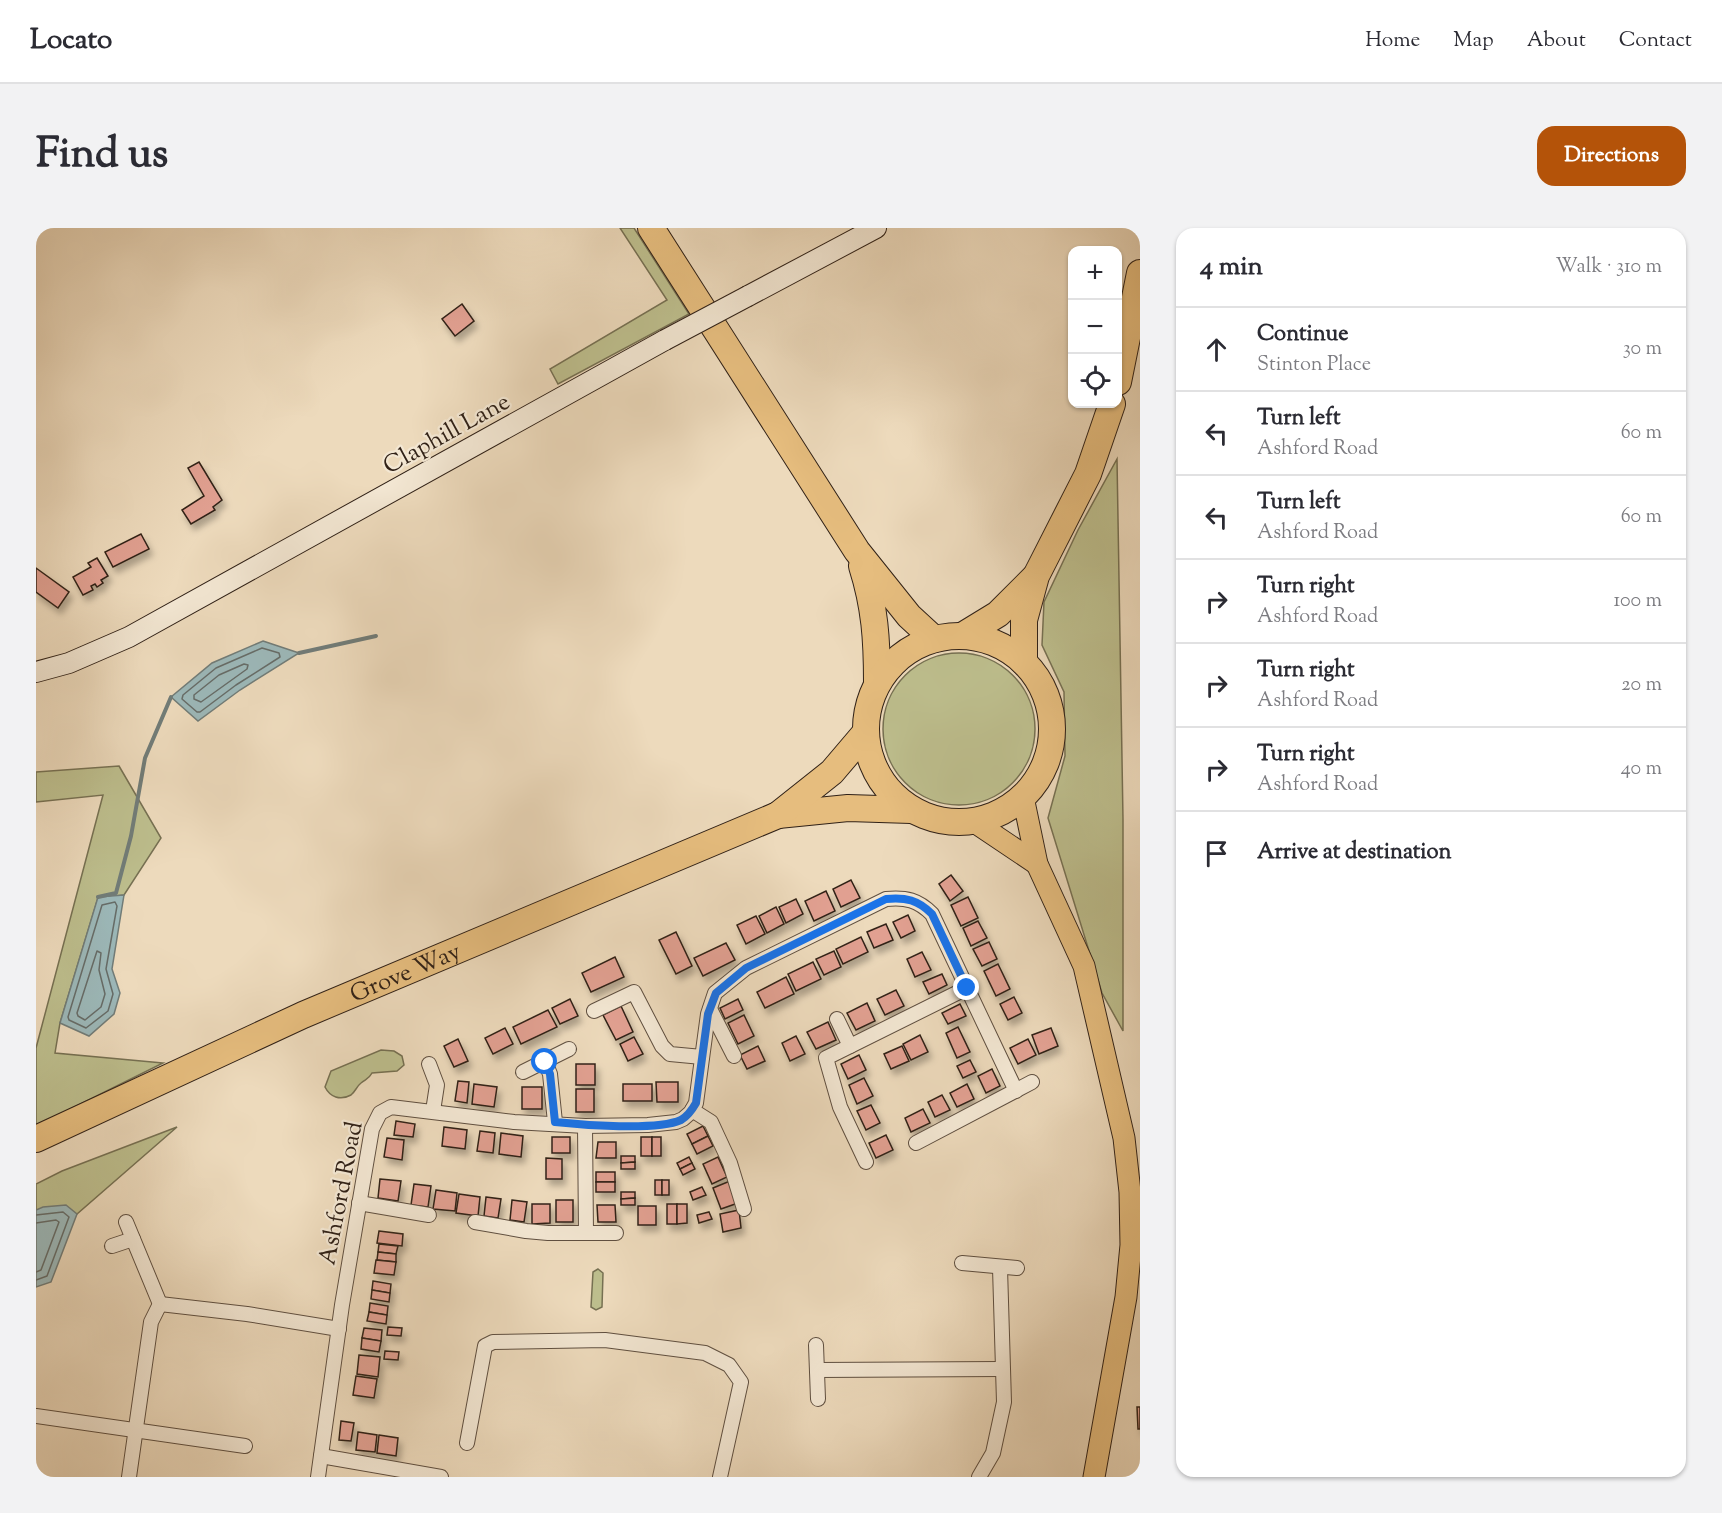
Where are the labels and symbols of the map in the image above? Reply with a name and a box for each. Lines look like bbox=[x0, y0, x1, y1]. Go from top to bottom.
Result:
street label: Claphill Lane bbox=[377, 386, 517, 484]
street label: Grove Way bbox=[345, 935, 466, 1012]
route end bbox=[953, 974, 979, 1000]
route start bbox=[531, 1048, 557, 1074]
street label: Ashford Road bbox=[311, 1118, 373, 1268]

